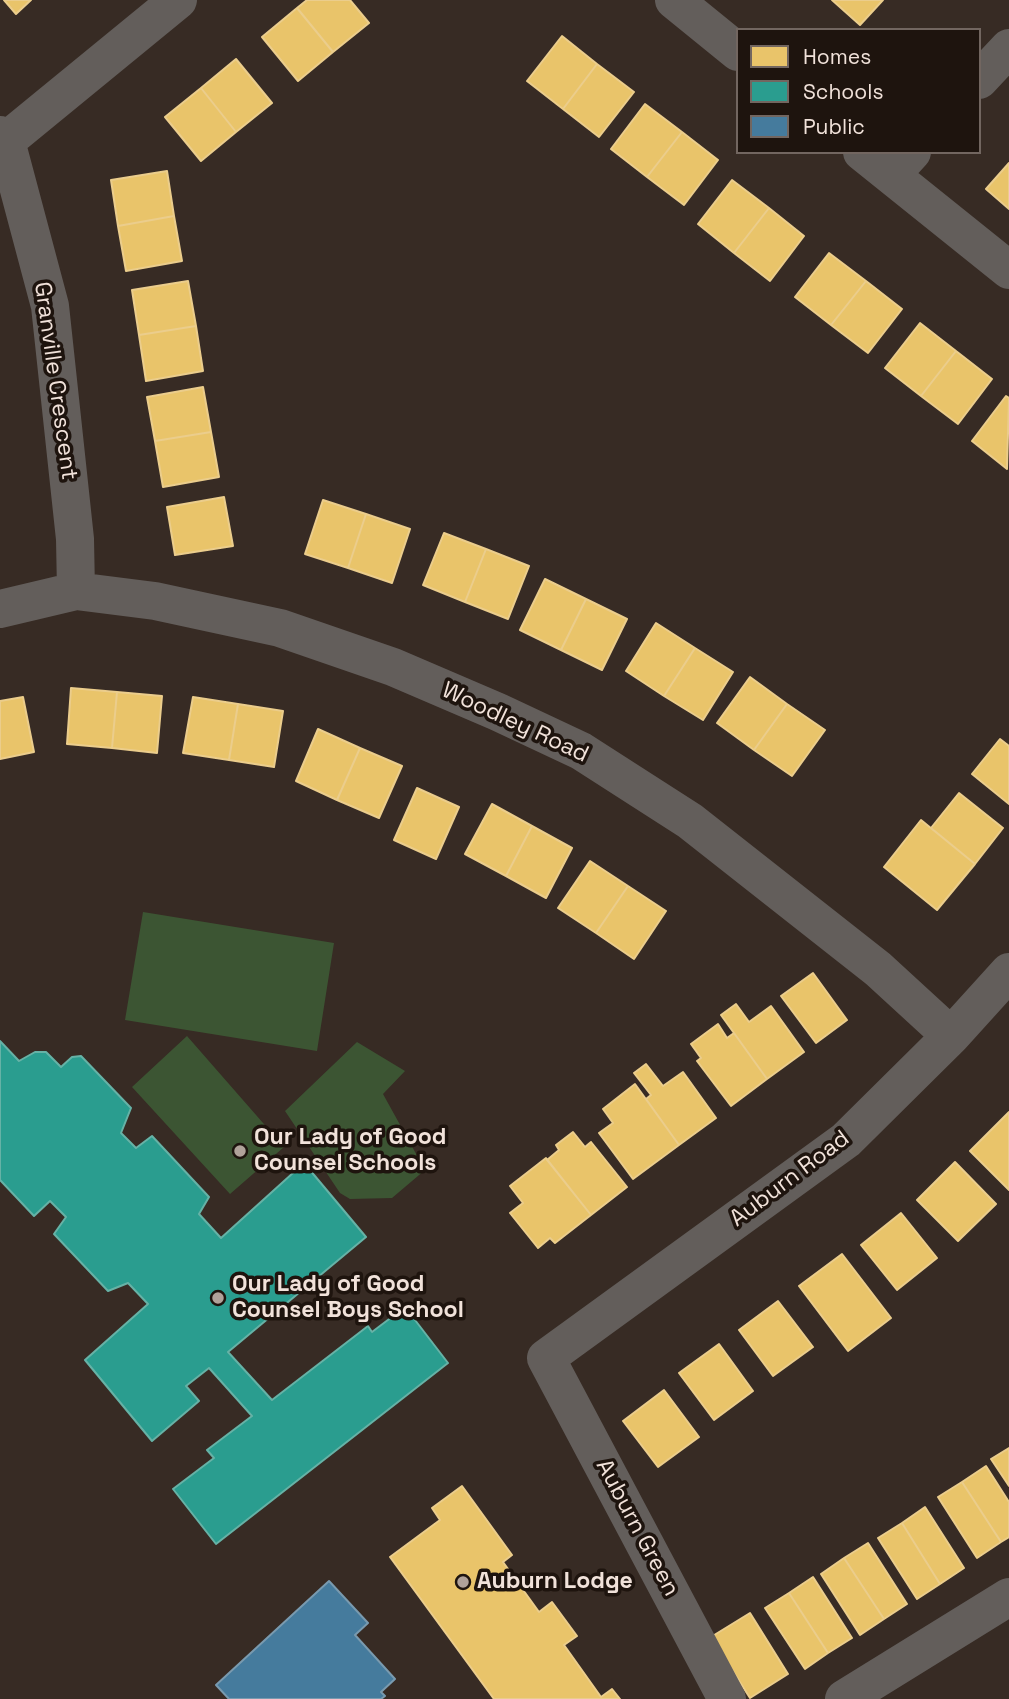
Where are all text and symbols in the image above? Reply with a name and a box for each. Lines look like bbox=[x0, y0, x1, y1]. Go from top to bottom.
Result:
legend bbox=[736, 28, 981, 154]
text: Homes bbox=[803, 43, 871, 70]
text: Schools bbox=[803, 78, 883, 105]
text: Public bbox=[803, 113, 865, 140]
street label: Granville Crescent bbox=[27, 280, 83, 482]
street label: Woodley Road bbox=[437, 677, 593, 769]
place label: Our Lady of Good Counsel Schools bbox=[254, 1124, 447, 1178]
street label: Auburn Road bbox=[725, 1125, 855, 1233]
marker: Our Lady of Good Counsel Schools bbox=[232, 1143, 248, 1159]
place label: Our Lady of Good Counsel Boys School bbox=[232, 1271, 464, 1325]
marker: Our Lady of Good Counsel Boys School bbox=[210, 1290, 226, 1306]
street label: Auburn Green bbox=[589, 1455, 685, 1601]
place label: Auburn Lodge bbox=[477, 1568, 633, 1596]
marker: Auburn Lodge bbox=[455, 1574, 471, 1590]

